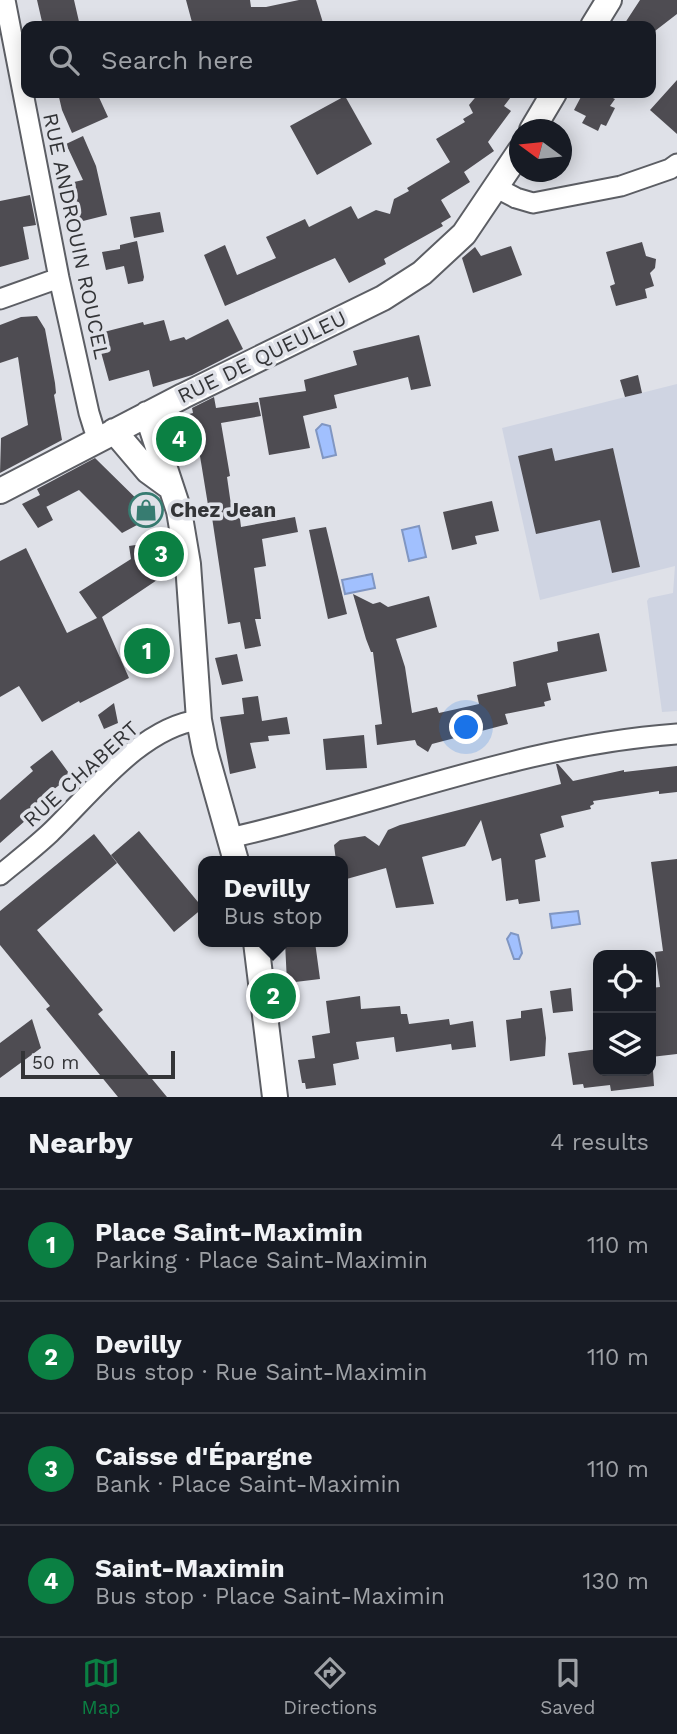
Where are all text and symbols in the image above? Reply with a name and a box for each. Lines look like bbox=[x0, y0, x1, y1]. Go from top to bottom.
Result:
search box bbox=[21, 21, 656, 98]
icon: search bbox=[45, 41, 83, 79]
text: Search here bbox=[101, 45, 253, 75]
street label: RUE ANDROUIN ROUCEL bbox=[38, 111, 115, 361]
north arrow bbox=[509, 119, 572, 182]
street label: RUE DE QUEULEU bbox=[173, 305, 350, 408]
pin: 4 bbox=[156, 413, 202, 465]
shop icon: Chez Jean bbox=[127, 491, 165, 529]
place label: Chez Jean bbox=[170, 497, 276, 522]
pin: 3 bbox=[138, 528, 184, 580]
pin: 1 bbox=[124, 625, 170, 677]
your location bbox=[449, 710, 483, 744]
street label: RUE CHABERT bbox=[18, 715, 144, 832]
popup bbox=[198, 856, 348, 947]
text: Devilly bbox=[223, 873, 310, 903]
text: Bus stop bbox=[223, 903, 323, 930]
map controls bbox=[593, 950, 656, 1076]
button: locate bbox=[593, 950, 656, 1013]
pin: 2 bbox=[250, 970, 296, 1022]
button: layers bbox=[593, 1013, 656, 1076]
scale bar bbox=[21, 1048, 175, 1080]
text: 50 m bbox=[32, 1051, 79, 1074]
text: Nearby bbox=[28, 1125, 133, 1160]
text: 4 results bbox=[550, 1129, 649, 1156]
text: Place Saint-Maximin bbox=[95, 1217, 363, 1247]
text: 1 bbox=[46, 1232, 56, 1259]
text: 110 m bbox=[587, 1232, 649, 1259]
text: Parking · Place Saint-Maximin bbox=[95, 1247, 428, 1274]
text: Devilly bbox=[95, 1329, 182, 1359]
text: 2 bbox=[44, 1344, 58, 1371]
text: 110 m bbox=[587, 1344, 649, 1371]
text: Bus stop · Rue Saint-Maximin bbox=[95, 1359, 427, 1386]
text: Caisse d'Épargne bbox=[95, 1441, 313, 1471]
text: 3 bbox=[44, 1456, 58, 1483]
text: 110 m bbox=[587, 1456, 649, 1483]
text: Bank · Place Saint-Maximin bbox=[95, 1471, 401, 1498]
text: Saint-Maximin bbox=[95, 1553, 285, 1583]
text: 4 bbox=[44, 1568, 58, 1595]
text: 130 m bbox=[583, 1568, 649, 1595]
text: Bus stop · Place Saint-Maximin bbox=[95, 1583, 445, 1610]
tab: Map bbox=[82, 1654, 120, 1719]
tab: Directions bbox=[283, 1654, 377, 1719]
tab: Saved bbox=[540, 1654, 595, 1719]

